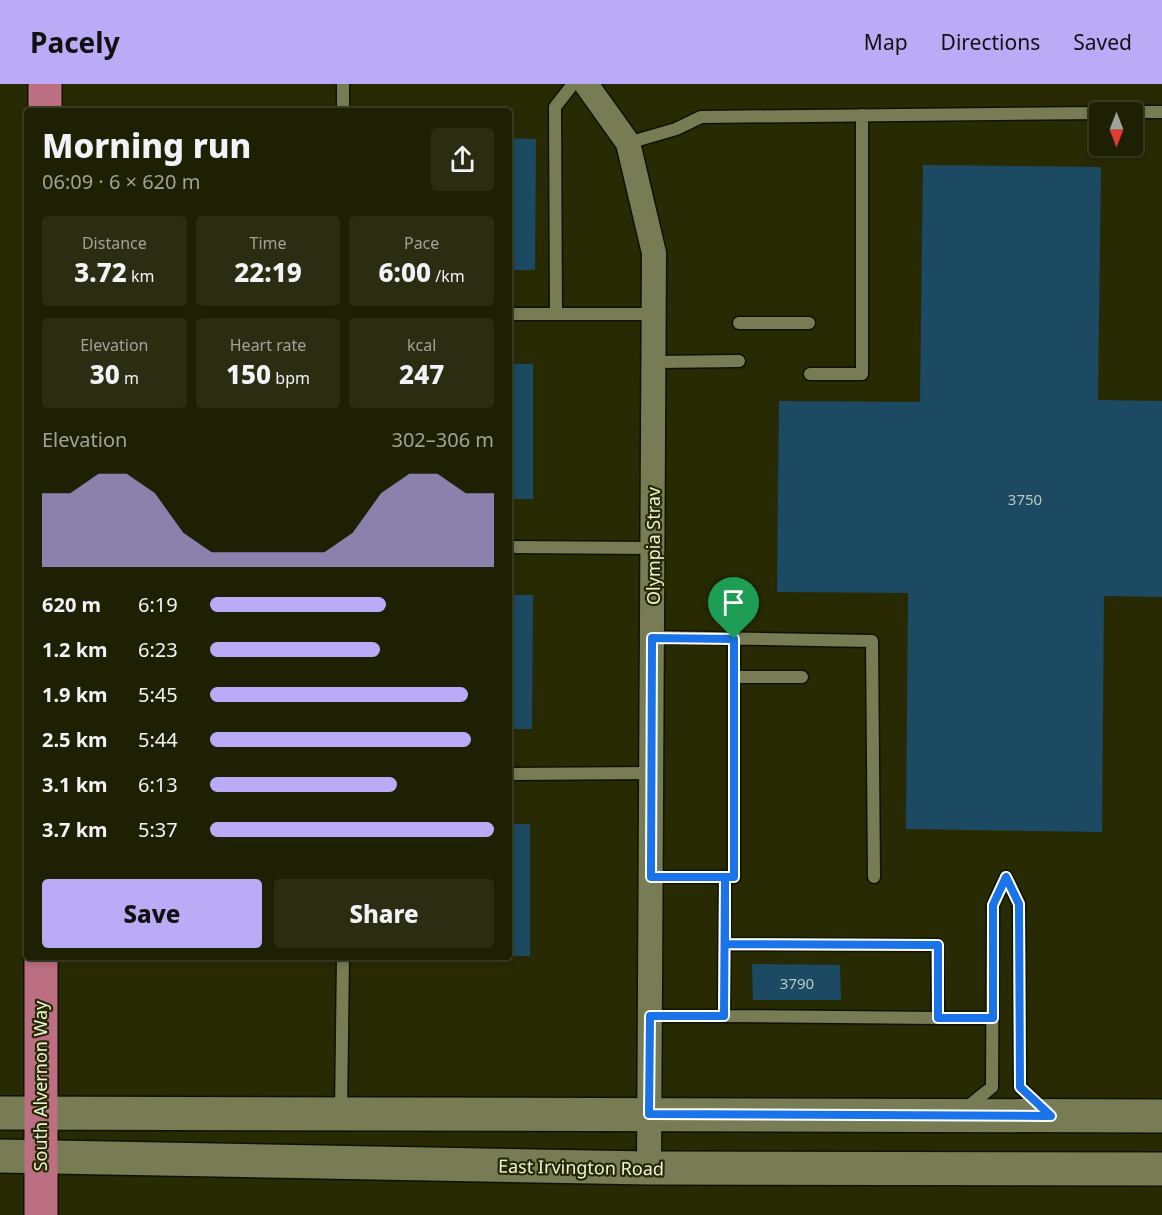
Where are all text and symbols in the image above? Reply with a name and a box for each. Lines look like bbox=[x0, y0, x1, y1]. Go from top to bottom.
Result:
text: Pacely bbox=[30, 23, 120, 61]
text: Map bbox=[864, 28, 908, 56]
text: Directions bbox=[941, 28, 1040, 56]
text: Saved bbox=[1073, 28, 1132, 56]
north arrow bbox=[1089, 102, 1143, 156]
map controls bbox=[1089, 102, 1143, 156]
text: Morning run bbox=[42, 123, 251, 168]
button: share bbox=[431, 128, 494, 191]
text: 06:09 · 6 × 620 m bbox=[42, 168, 200, 195]
text: Distance bbox=[82, 232, 147, 254]
text: Time bbox=[249, 232, 287, 254]
text: Pace bbox=[404, 232, 439, 254]
text: 3.72 bbox=[74, 254, 127, 290]
text: 22:19 bbox=[234, 254, 302, 290]
text: 6:00 bbox=[379, 254, 431, 290]
text: km bbox=[127, 265, 154, 287]
text: /km bbox=[431, 265, 465, 287]
text: Elevation bbox=[80, 334, 148, 356]
text: Heart rate bbox=[230, 334, 306, 356]
text: kcal bbox=[407, 334, 436, 356]
text: 30 bbox=[90, 356, 120, 392]
text: 150 bbox=[226, 356, 271, 392]
text: 247 bbox=[399, 356, 444, 392]
text: m bbox=[120, 367, 139, 389]
text: bpm bbox=[271, 367, 310, 389]
text: Elevation bbox=[42, 426, 127, 453]
text: 302–306 m bbox=[391, 426, 494, 453]
street label: Olympia Strav bbox=[641, 486, 665, 605]
house number: 3750 bbox=[1008, 489, 1042, 509]
pin bbox=[708, 577, 759, 639]
icon: arrive bbox=[717, 586, 750, 619]
text: 620 m bbox=[42, 591, 101, 618]
text: 6:19 bbox=[138, 591, 178, 618]
text: 1.2 km bbox=[42, 636, 108, 663]
text: 6:23 bbox=[138, 636, 178, 663]
text: 1.9 km bbox=[42, 681, 108, 708]
text: 5:45 bbox=[138, 681, 178, 708]
text: 2.5 km bbox=[42, 726, 108, 753]
text: 5:44 bbox=[138, 726, 178, 753]
text: 3.1 km bbox=[42, 771, 108, 798]
text: 6:13 bbox=[138, 771, 178, 798]
text: 3.7 km bbox=[42, 816, 108, 843]
text: 5:37 bbox=[138, 816, 178, 843]
button: Save bbox=[42, 879, 262, 948]
button: Share bbox=[274, 879, 494, 948]
house number: 3790 bbox=[780, 973, 814, 993]
street label: South Alvernon Way bbox=[28, 1000, 52, 1171]
street label: East Irvington Road bbox=[498, 1154, 664, 1180]

